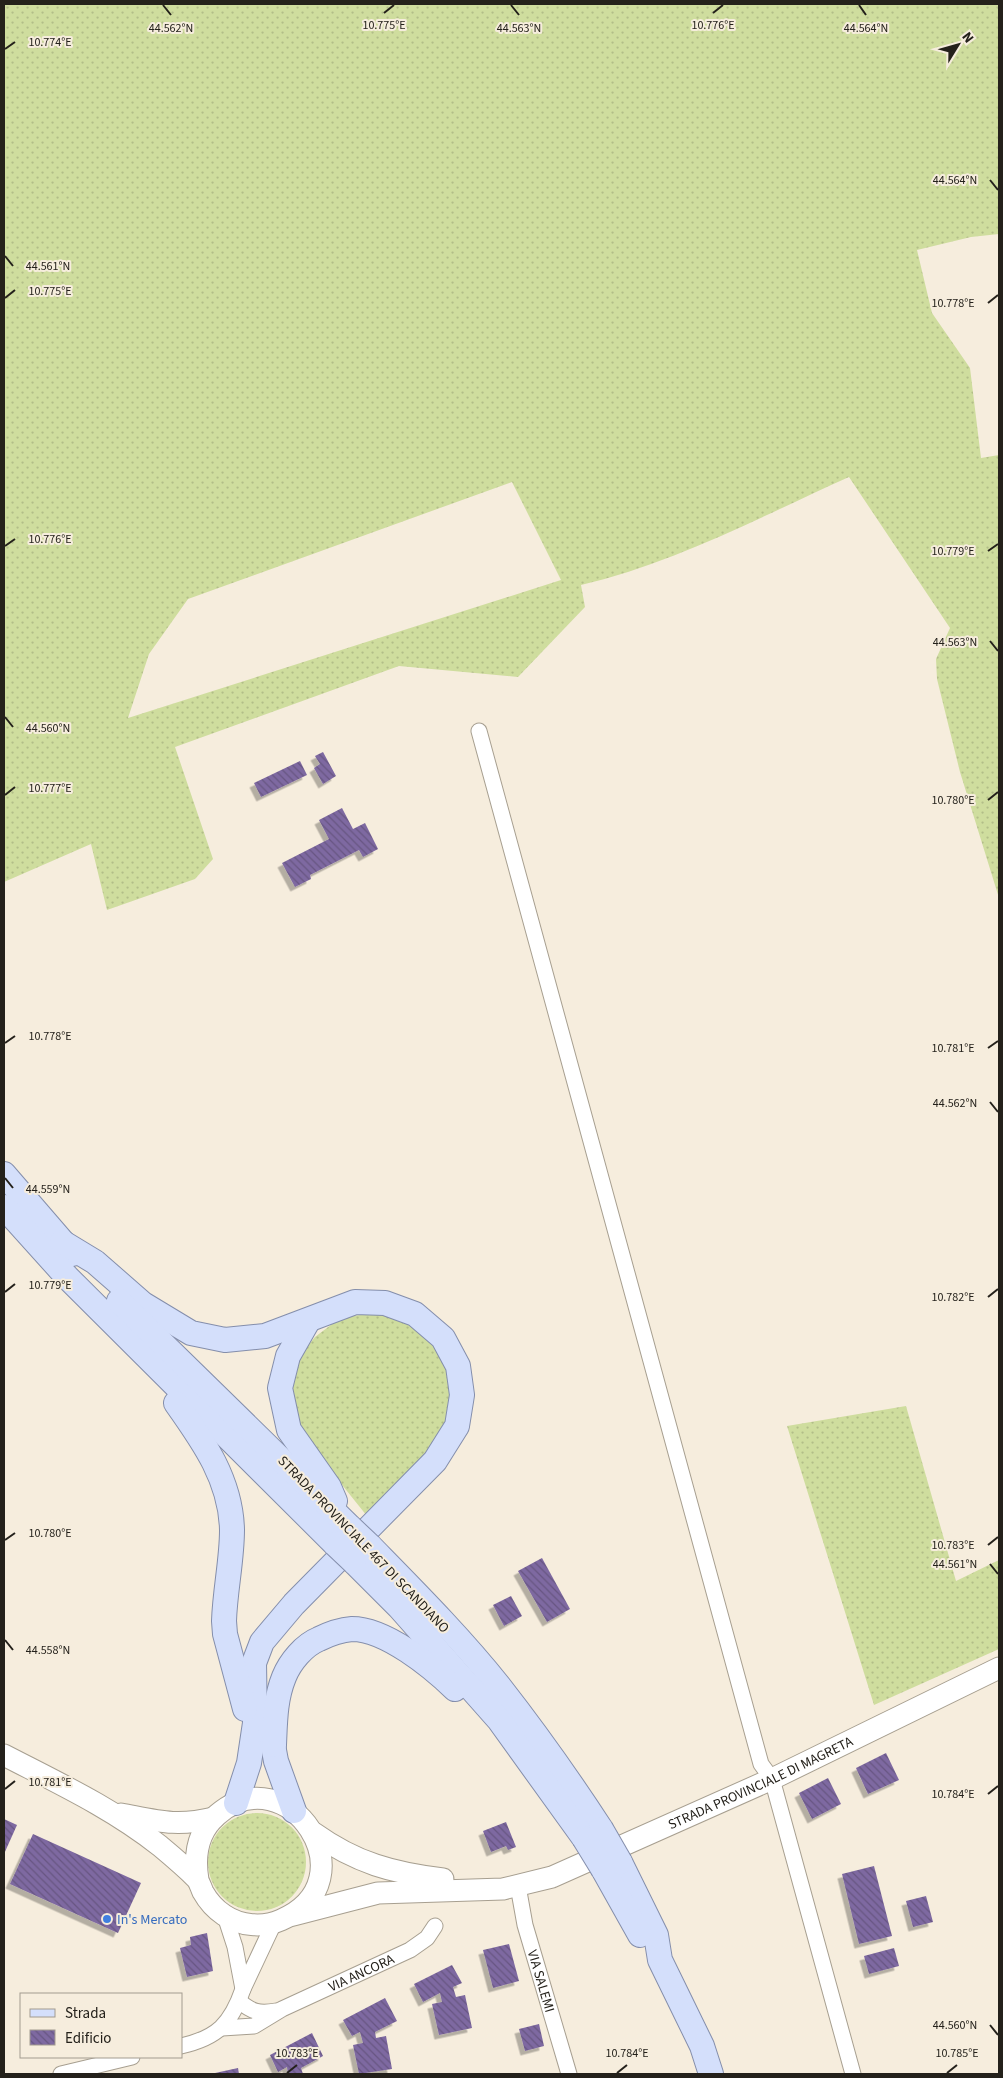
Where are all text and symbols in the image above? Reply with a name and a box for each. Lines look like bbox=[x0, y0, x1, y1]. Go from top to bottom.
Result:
text: 10.775°E bbox=[362, 17, 406, 34]
text: 10.776°E bbox=[691, 17, 735, 34]
text: 44.562°N bbox=[149, 20, 193, 37]
text: 44.563°N bbox=[497, 20, 541, 37]
text: 44.564°N bbox=[844, 20, 888, 37]
north arrow bbox=[933, 20, 983, 70]
text: N bbox=[957, 28, 978, 48]
text: 10.774°E bbox=[28, 34, 72, 51]
text: 44.564°N bbox=[933, 172, 977, 189]
text: 44.561°N bbox=[26, 258, 70, 275]
text: 10.775°E bbox=[28, 283, 72, 300]
text: 10.778°E bbox=[931, 295, 975, 312]
text: 10.776°E bbox=[28, 531, 72, 548]
text: 10.779°E bbox=[931, 543, 975, 560]
text: 44.563°N bbox=[933, 634, 977, 651]
text: 44.560°N bbox=[26, 720, 70, 737]
text: 10.777°E bbox=[28, 780, 72, 797]
text: 10.780°E bbox=[931, 792, 975, 809]
text: 10.778°E bbox=[28, 1028, 72, 1045]
text: 10.781°E bbox=[931, 1040, 975, 1057]
text: 44.562°N bbox=[933, 1095, 977, 1112]
text: 44.559°N bbox=[26, 1181, 70, 1198]
text: 10.779°E bbox=[28, 1277, 72, 1294]
text: 10.782°E bbox=[931, 1289, 975, 1306]
street label: STRADA PROVINCIALE 467 DI SCANDIANO bbox=[273, 1452, 454, 1638]
text: 10.780°E bbox=[28, 1525, 72, 1542]
text: 10.783°E bbox=[931, 1537, 975, 1554]
text: 44.561°N bbox=[933, 1556, 977, 1573]
text: 44.558°N bbox=[26, 1642, 70, 1659]
street label: STRADA PROVINCIALE DI MAGRETA bbox=[665, 1732, 857, 1835]
text: 10.781°E bbox=[28, 1774, 72, 1791]
text: 10.784°E bbox=[931, 1786, 975, 1803]
place label: In's Mercato bbox=[117, 1910, 187, 1930]
marker: In's Mercato bbox=[101, 1913, 113, 1925]
street label: VIA SALEMI bbox=[522, 1948, 559, 2015]
street label: VIA ANCORA bbox=[325, 1949, 398, 1997]
legend bbox=[20, 1993, 182, 2058]
text: Strada bbox=[65, 2003, 106, 2024]
text: 44.560°N bbox=[933, 2017, 977, 2034]
text: Edificio bbox=[65, 2028, 112, 2049]
text: 10.783°E bbox=[275, 2045, 319, 2062]
text: 10.784°E bbox=[605, 2045, 649, 2062]
text: 10.785°E bbox=[935, 2045, 979, 2062]

